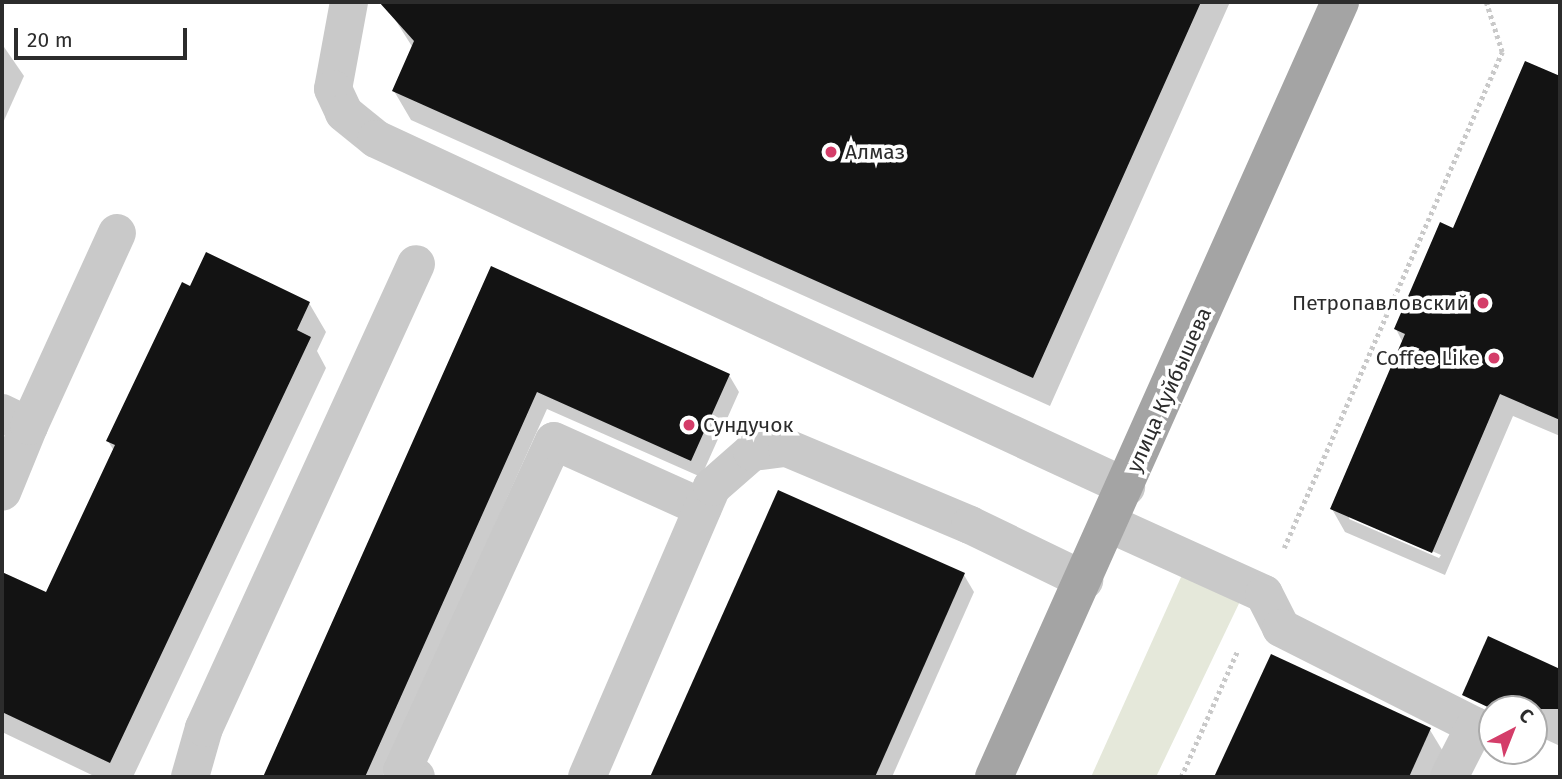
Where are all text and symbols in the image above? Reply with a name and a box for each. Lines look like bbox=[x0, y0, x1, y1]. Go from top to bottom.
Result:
scale bar bbox=[18, 14, 191, 58]
text: 20 m bbox=[27, 27, 73, 53]
place label: Алмаз bbox=[845, 139, 905, 165]
marker: Алмаз bbox=[823, 144, 839, 160]
place label: Петропавловский bbox=[1292, 290, 1469, 316]
marker: Петропавловский bbox=[1475, 295, 1491, 311]
street label: улица Куйбышева bbox=[1121, 304, 1217, 476]
place label: Coffee Like bbox=[1376, 345, 1480, 371]
marker: Coffee Like bbox=[1486, 350, 1502, 366]
place label: Сундучок bbox=[703, 412, 793, 438]
marker: Сундучок bbox=[681, 417, 697, 433]
north arrow bbox=[1478, 695, 1548, 765]
text: С bbox=[1514, 703, 1538, 728]

